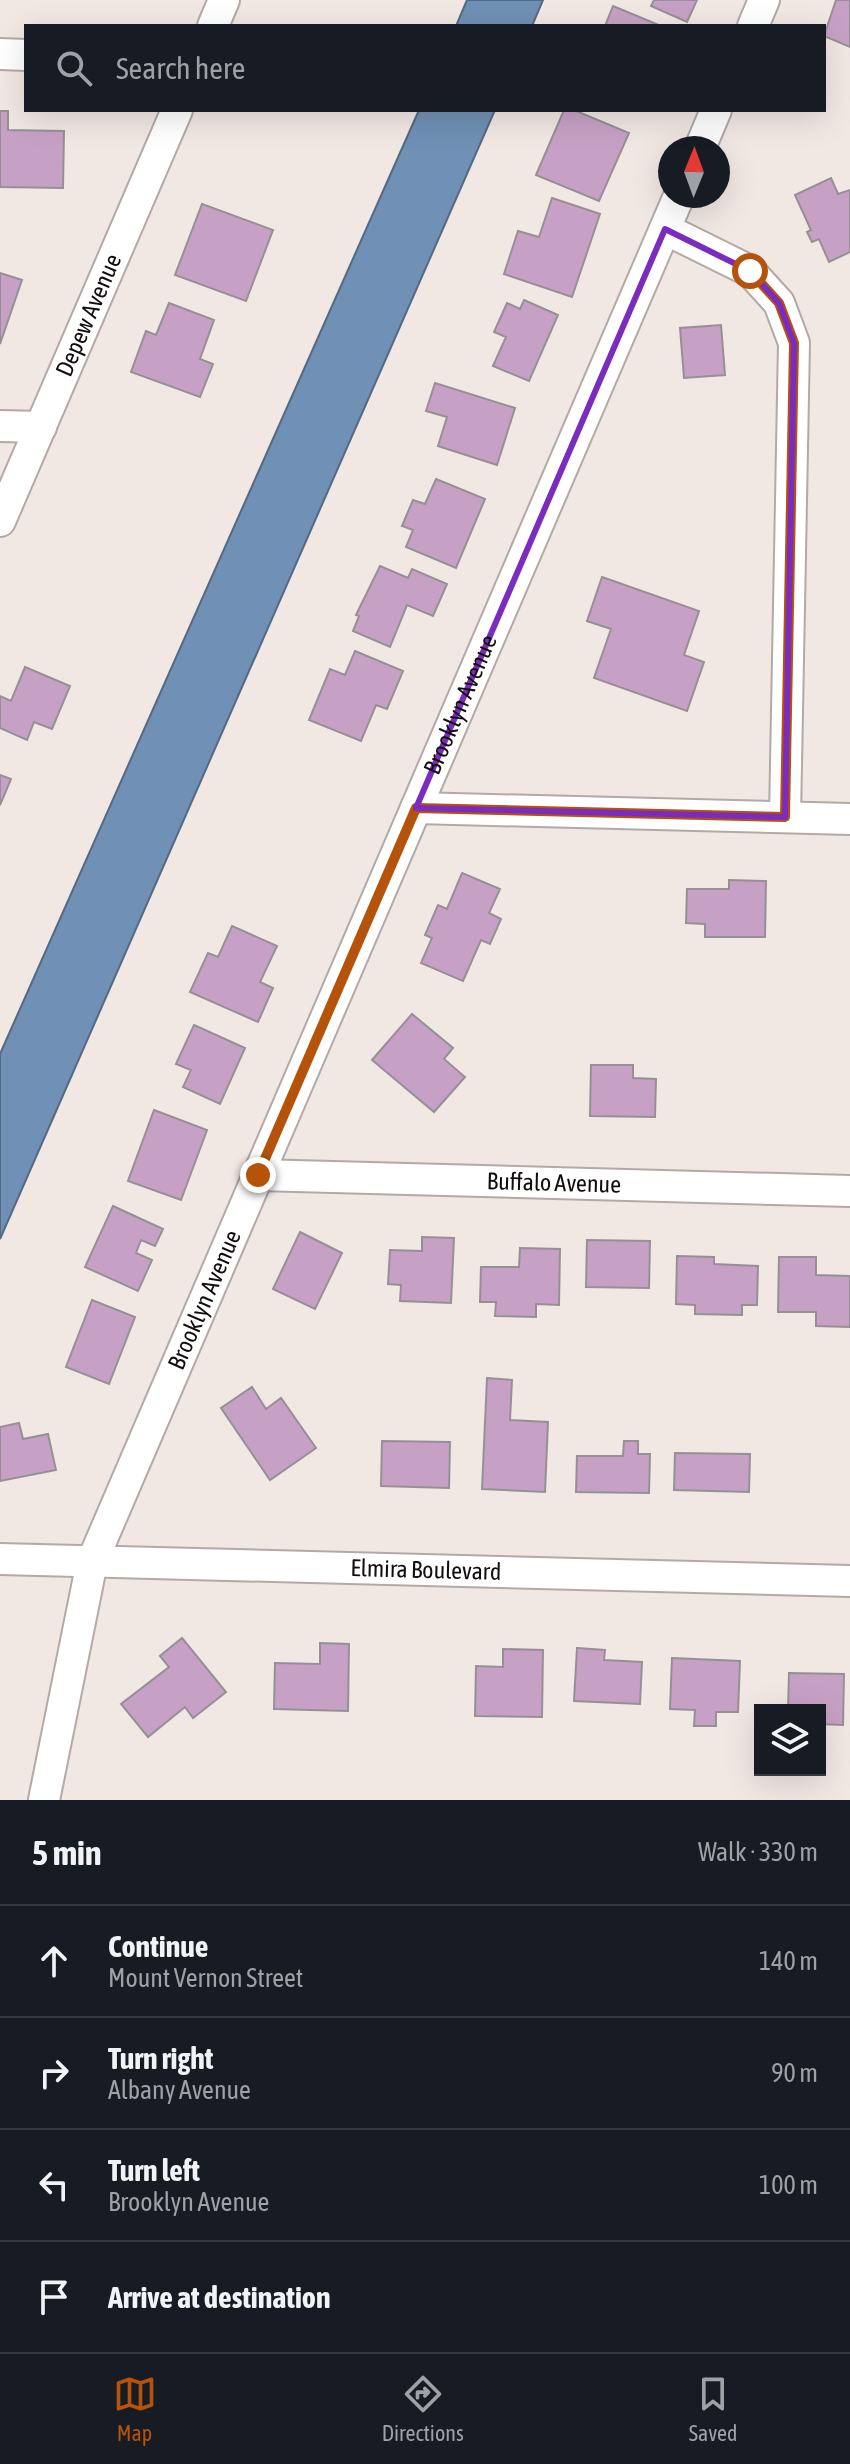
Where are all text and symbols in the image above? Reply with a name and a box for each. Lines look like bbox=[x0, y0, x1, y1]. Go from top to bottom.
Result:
search box bbox=[24, 24, 826, 112]
icon: search bbox=[52, 46, 96, 90]
text: Search here bbox=[116, 51, 245, 85]
north arrow bbox=[658, 136, 730, 208]
street label: Depew Avenue bbox=[50, 250, 126, 380]
route start bbox=[732, 253, 768, 289]
street label: Brooklyn Avenue bbox=[418, 631, 502, 778]
route end bbox=[240, 1157, 276, 1193]
street label: Buffalo Avenue bbox=[486, 1167, 621, 1198]
street label: Brooklyn Avenue bbox=[162, 1226, 246, 1374]
street label: Elmira Boulevard bbox=[350, 1554, 502, 1585]
map controls bbox=[754, 1704, 826, 1776]
button: layers bbox=[754, 1704, 826, 1776]
text: 5 min bbox=[32, 1833, 101, 1872]
text: Walk · 330 m bbox=[698, 1837, 818, 1867]
text: Continue bbox=[108, 1929, 208, 1963]
icon: ahead bbox=[32, 1939, 76, 1983]
text: 140 m bbox=[759, 1946, 818, 1976]
text: Mount Vernon Street bbox=[108, 1963, 303, 1993]
text: Turn right bbox=[108, 2041, 214, 2075]
icon: right bbox=[32, 2051, 76, 2095]
text: 90 m bbox=[771, 2058, 818, 2088]
text: Albany Avenue bbox=[108, 2075, 251, 2105]
text: Turn left bbox=[108, 2153, 200, 2187]
icon: left bbox=[32, 2163, 76, 2207]
text: 100 m bbox=[759, 2170, 818, 2200]
text: Brooklyn Avenue bbox=[108, 2187, 269, 2217]
icon: arrive bbox=[32, 2275, 76, 2319]
text: Arrive at destination bbox=[108, 2280, 330, 2314]
tab: Map bbox=[113, 2372, 157, 2446]
tab: Directions bbox=[382, 2372, 464, 2446]
tab: Saved bbox=[689, 2372, 737, 2446]

